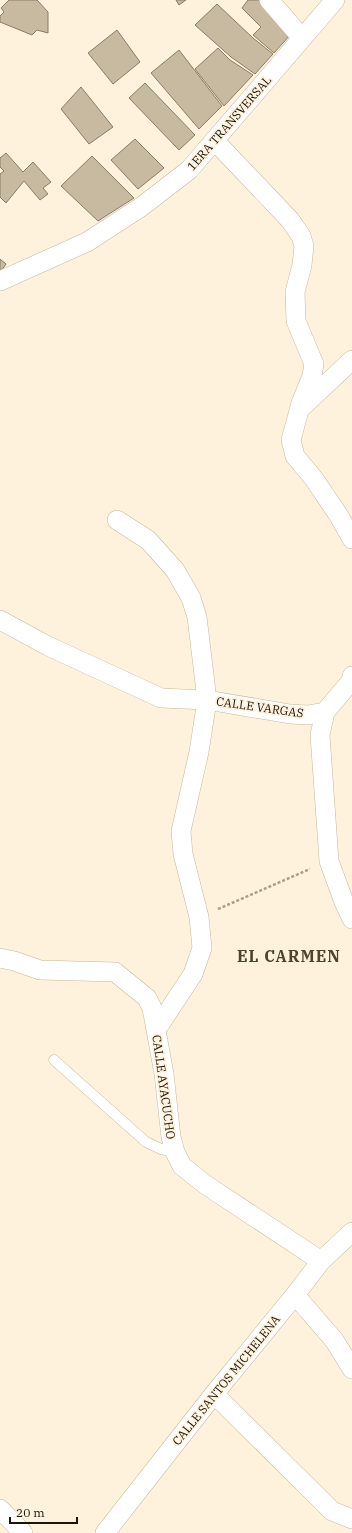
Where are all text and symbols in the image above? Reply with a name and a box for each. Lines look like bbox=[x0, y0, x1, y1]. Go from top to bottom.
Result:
street label: 1ERA TRANSVERSAL bbox=[184, 73, 274, 173]
street label: CALLE VARGAS bbox=[215, 693, 305, 721]
district label: EL CARMEN bbox=[237, 946, 341, 966]
street label: CALLE AYACUCHO bbox=[149, 1034, 179, 1140]
street label: CALLE SANTOS MICHELENA bbox=[169, 1311, 284, 1448]
scale bar bbox=[10, 1499, 77, 1525]
text: 20 m bbox=[16, 1505, 45, 1520]

